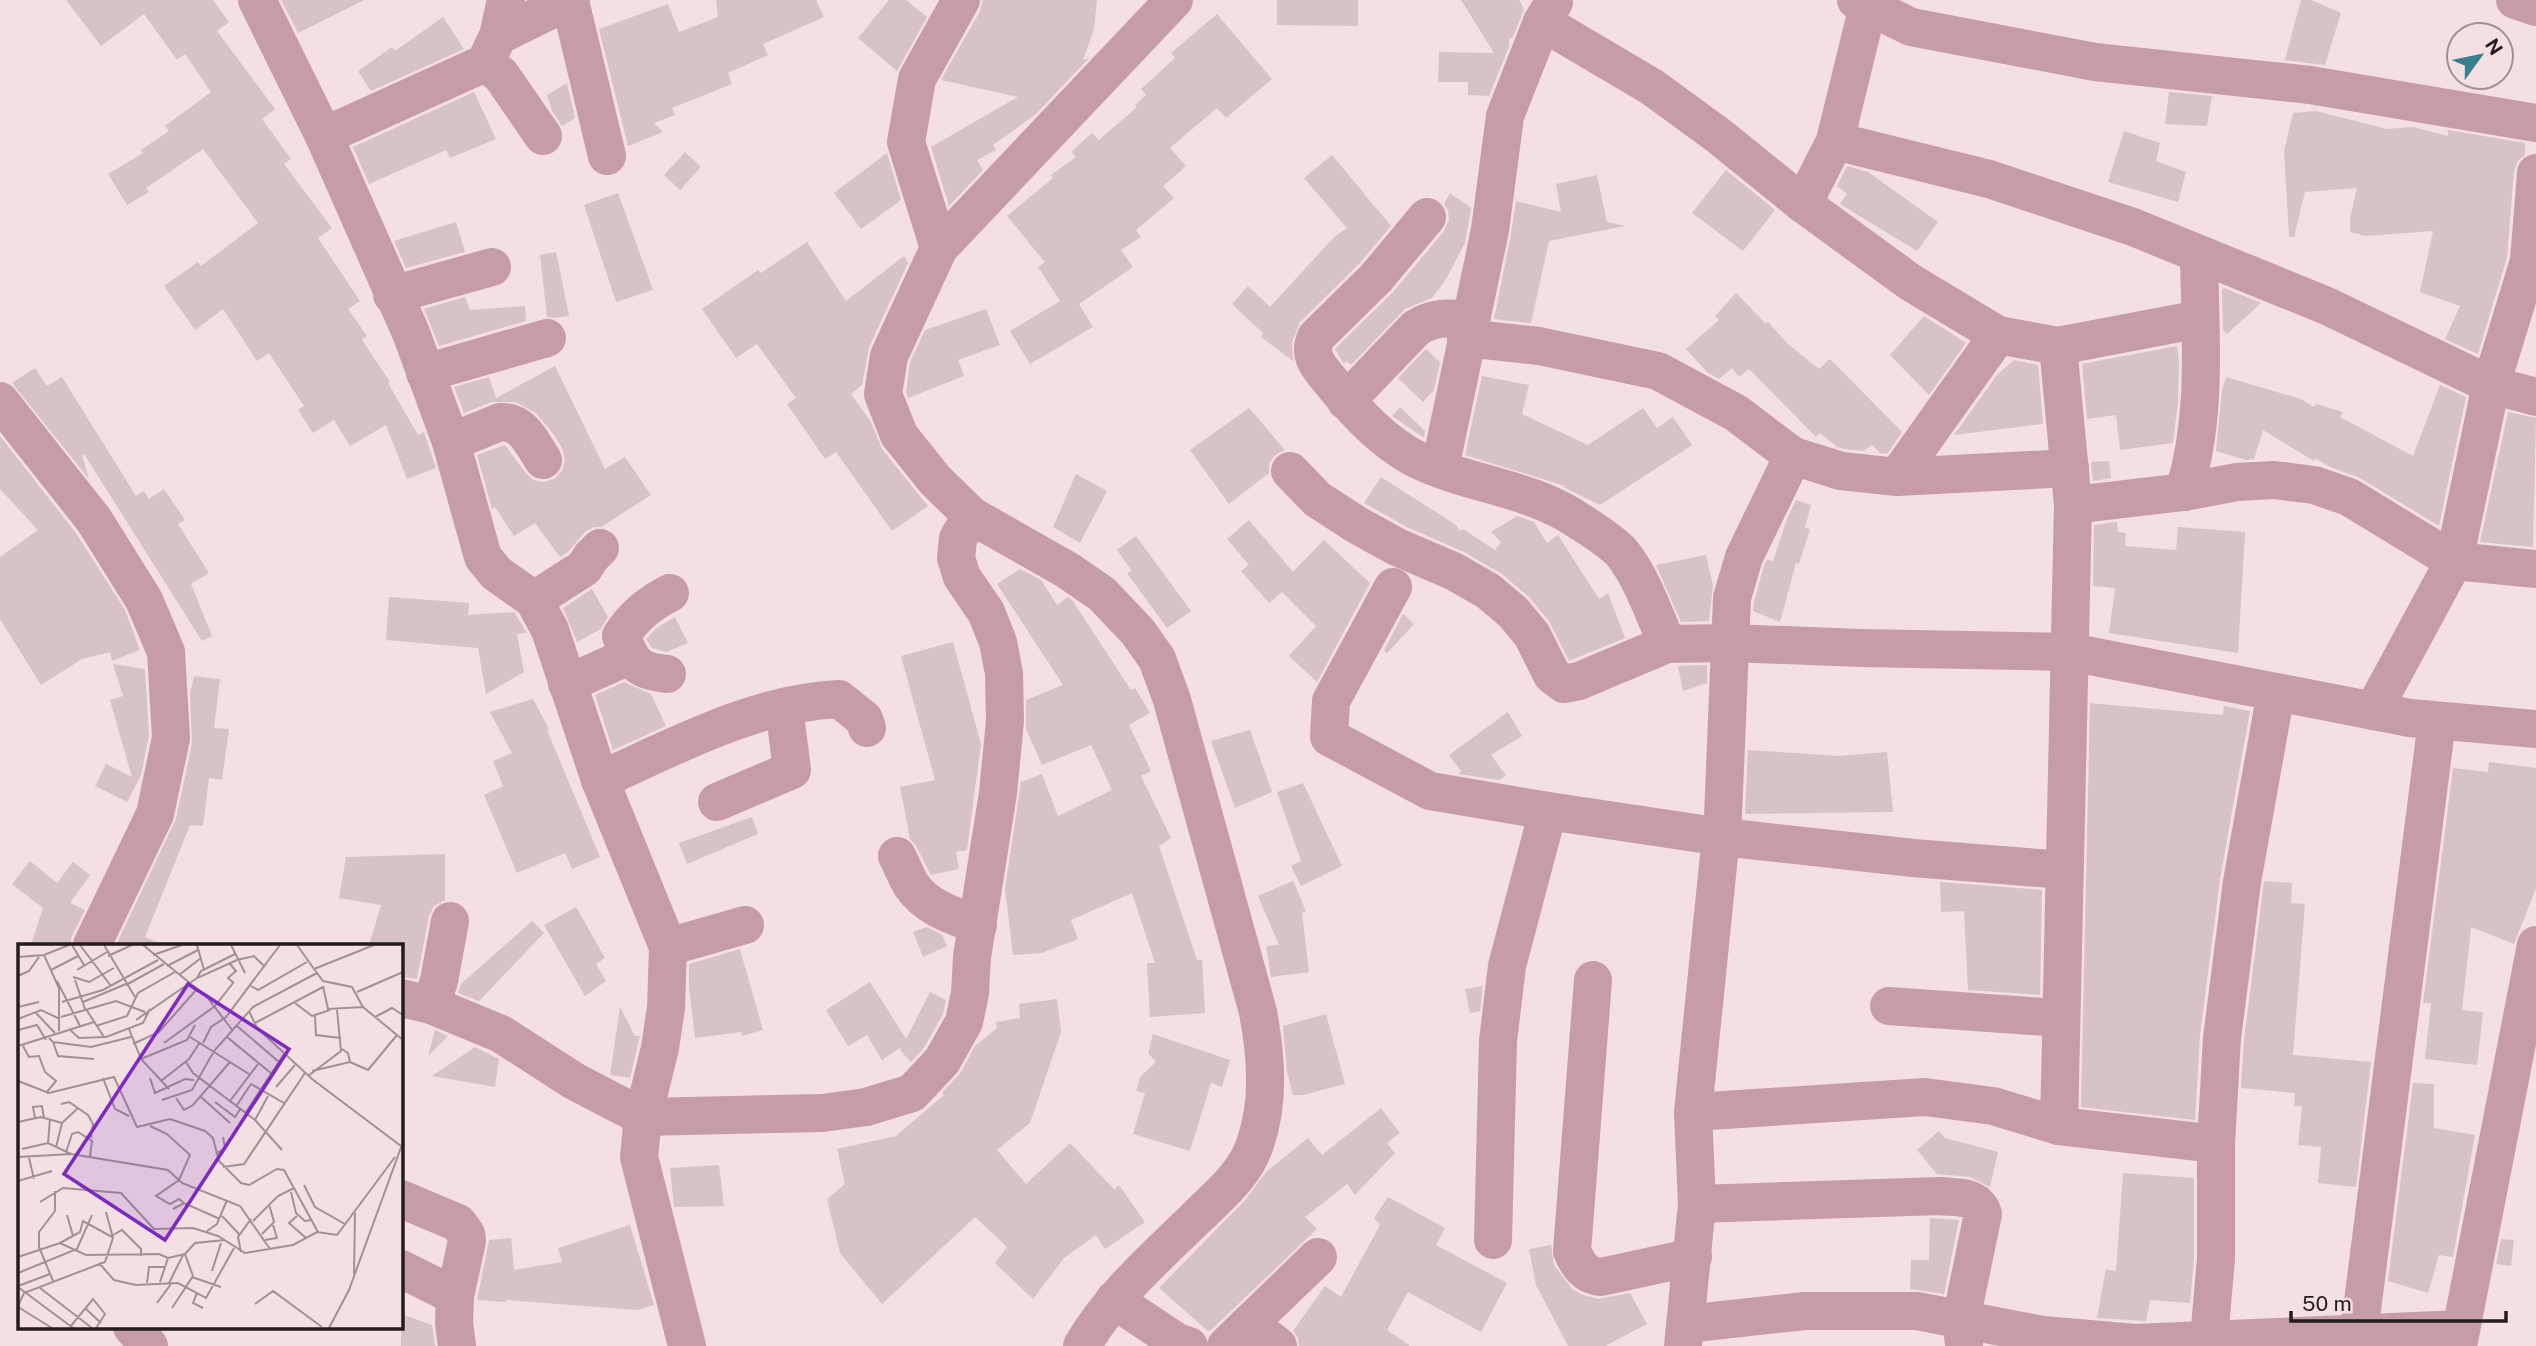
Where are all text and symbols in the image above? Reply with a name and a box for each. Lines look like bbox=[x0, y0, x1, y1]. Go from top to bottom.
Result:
north arrow bbox=[2445, 21, 2515, 91]
text: N bbox=[2481, 35, 2508, 59]
inset map bbox=[18, 944, 402, 1328]
scale bar bbox=[2291, 1280, 2506, 1324]
text: 50 m bbox=[2302, 1291, 2352, 1316]

